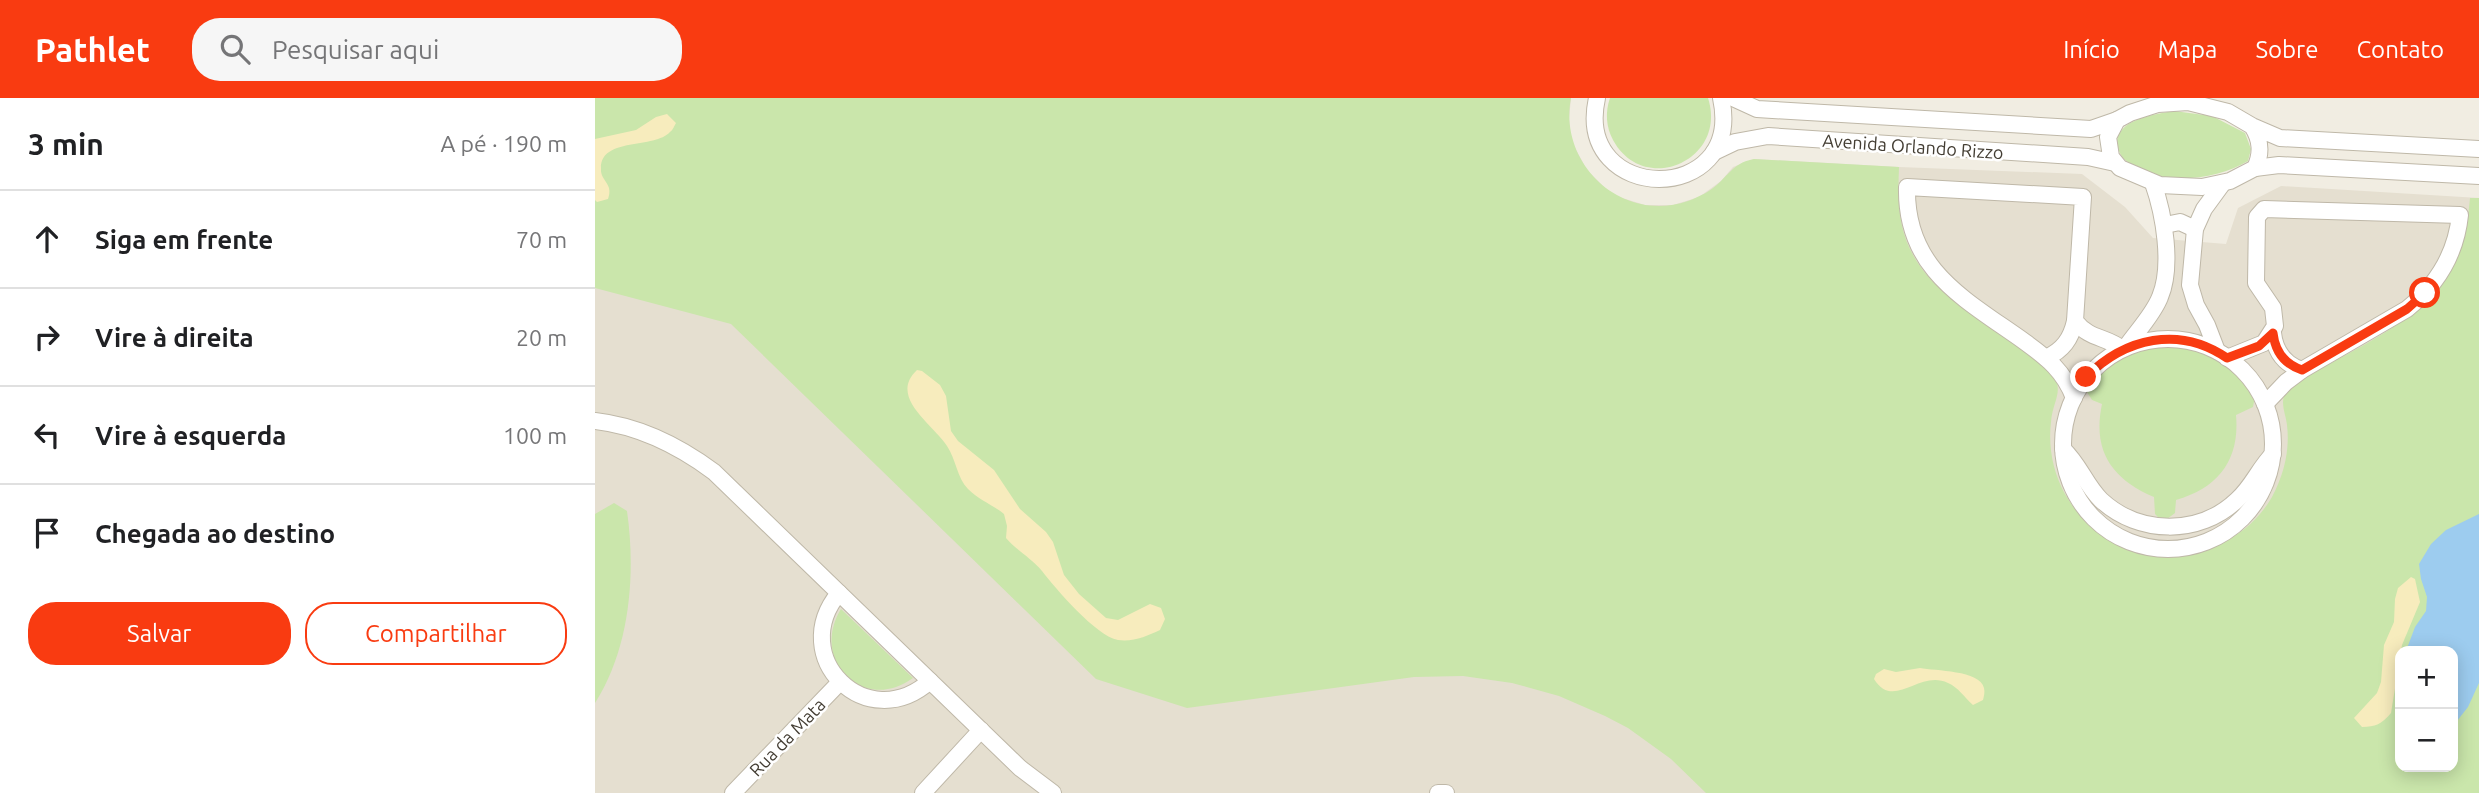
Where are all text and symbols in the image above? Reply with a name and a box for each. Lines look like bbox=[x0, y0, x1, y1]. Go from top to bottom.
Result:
search box bbox=[192, 18, 682, 81]
icon: search bbox=[216, 30, 254, 68]
text: Pathlet bbox=[35, 31, 150, 68]
text: Pesquisar aqui bbox=[272, 35, 439, 64]
text: Início bbox=[2063, 36, 2120, 63]
text: Mapa bbox=[2158, 36, 2217, 63]
text: Sobre bbox=[2255, 36, 2318, 63]
text: Contato bbox=[2356, 36, 2444, 63]
text: 3 min bbox=[28, 127, 104, 161]
street label: Avenida Orlando Rizzo bbox=[1822, 130, 2004, 162]
text: A pé · 190 m bbox=[440, 131, 567, 156]
icon: ahead bbox=[28, 220, 66, 258]
text: Siga em frente bbox=[95, 225, 273, 254]
text: 70 m bbox=[516, 227, 567, 252]
route start bbox=[2409, 277, 2440, 308]
icon: right bbox=[28, 318, 66, 356]
text: Vire à direita bbox=[95, 323, 254, 352]
text: 20 m bbox=[516, 325, 567, 350]
route end bbox=[2070, 361, 2101, 392]
icon: left bbox=[28, 416, 66, 454]
text: Vire à esquerda bbox=[95, 421, 286, 450]
text: 100 m bbox=[503, 423, 567, 448]
icon: arrive bbox=[28, 514, 66, 552]
text: Chegada ao destino bbox=[95, 519, 335, 548]
button: Salvar bbox=[28, 602, 291, 665]
button: Compartilhar bbox=[305, 602, 567, 665]
map controls bbox=[2395, 646, 2458, 772]
button: + bbox=[2395, 646, 2458, 709]
street label: Rua da Mata bbox=[745, 694, 829, 780]
button: − bbox=[2395, 709, 2458, 772]

